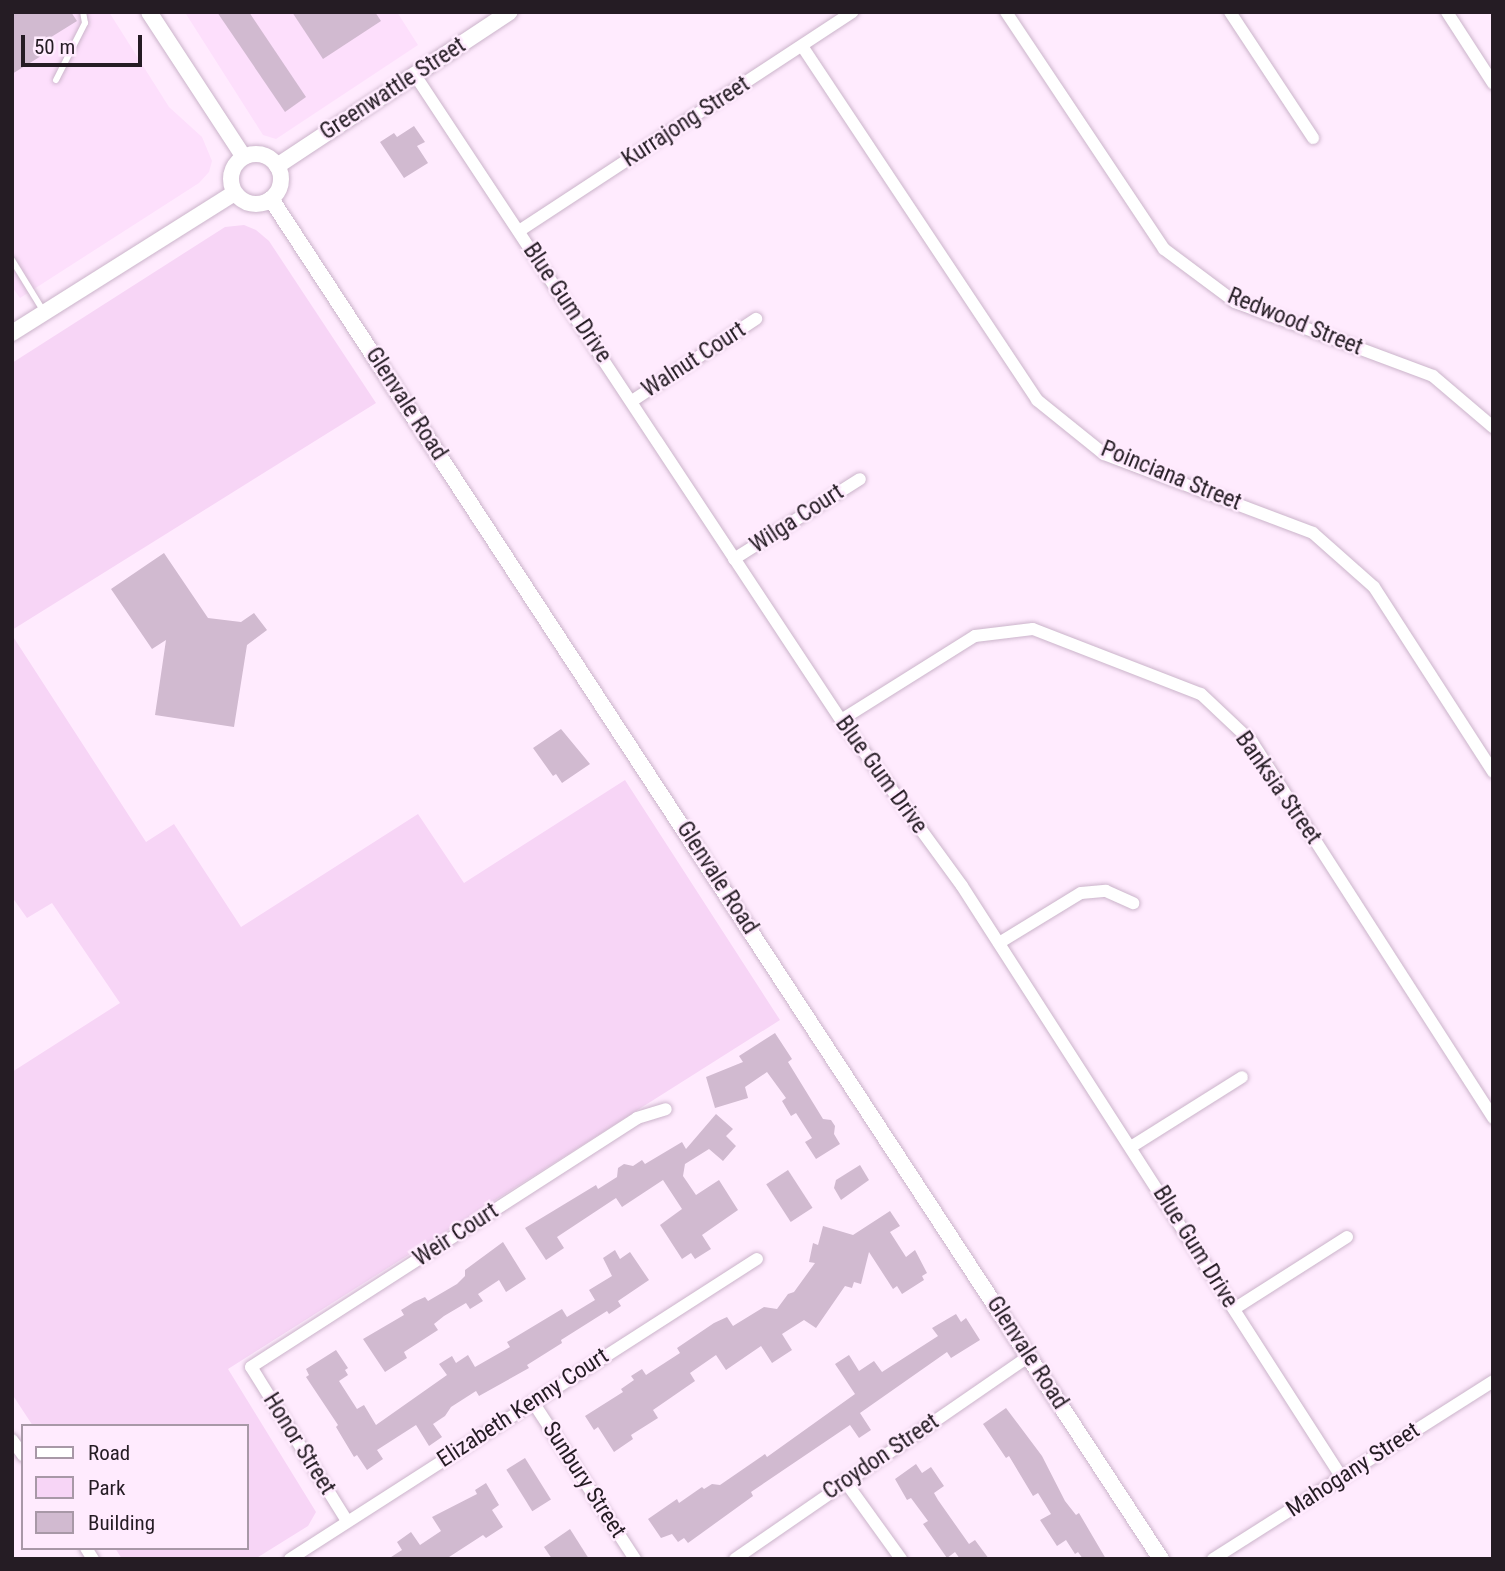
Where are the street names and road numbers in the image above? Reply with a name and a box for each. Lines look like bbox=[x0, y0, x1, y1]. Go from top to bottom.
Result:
street label: Greenwattle Street bbox=[315, 32, 471, 146]
street label: Kurrajong Street bbox=[617, 71, 755, 173]
street label: Blue Gum Drive bbox=[517, 238, 617, 368]
street label: Redwood Street bbox=[1224, 282, 1366, 362]
street label: Walnut Court bbox=[637, 316, 751, 404]
street label: Glenvale Road bbox=[359, 342, 453, 466]
street label: Poinciana Street bbox=[1097, 435, 1245, 517]
street label: Wilga Court bbox=[745, 479, 849, 559]
street label: Blue Gum Drive bbox=[829, 711, 933, 839]
street label: Banksia Street bbox=[1229, 726, 1327, 850]
street label: Glenvale Road bbox=[670, 816, 764, 940]
street label: Blue Gum Drive bbox=[1147, 1181, 1243, 1313]
street label: Weir Court bbox=[408, 1197, 504, 1273]
street label: Glenvale Road bbox=[980, 1291, 1074, 1415]
street label: Elizabeth Kenny Court bbox=[432, 1342, 614, 1474]
street label: Honor Street bbox=[257, 1388, 341, 1500]
street label: Croydon Street bbox=[818, 1408, 944, 1506]
street label: Sunbury Street bbox=[536, 1417, 632, 1543]
street label: Mahogany Street bbox=[1281, 1417, 1425, 1523]

